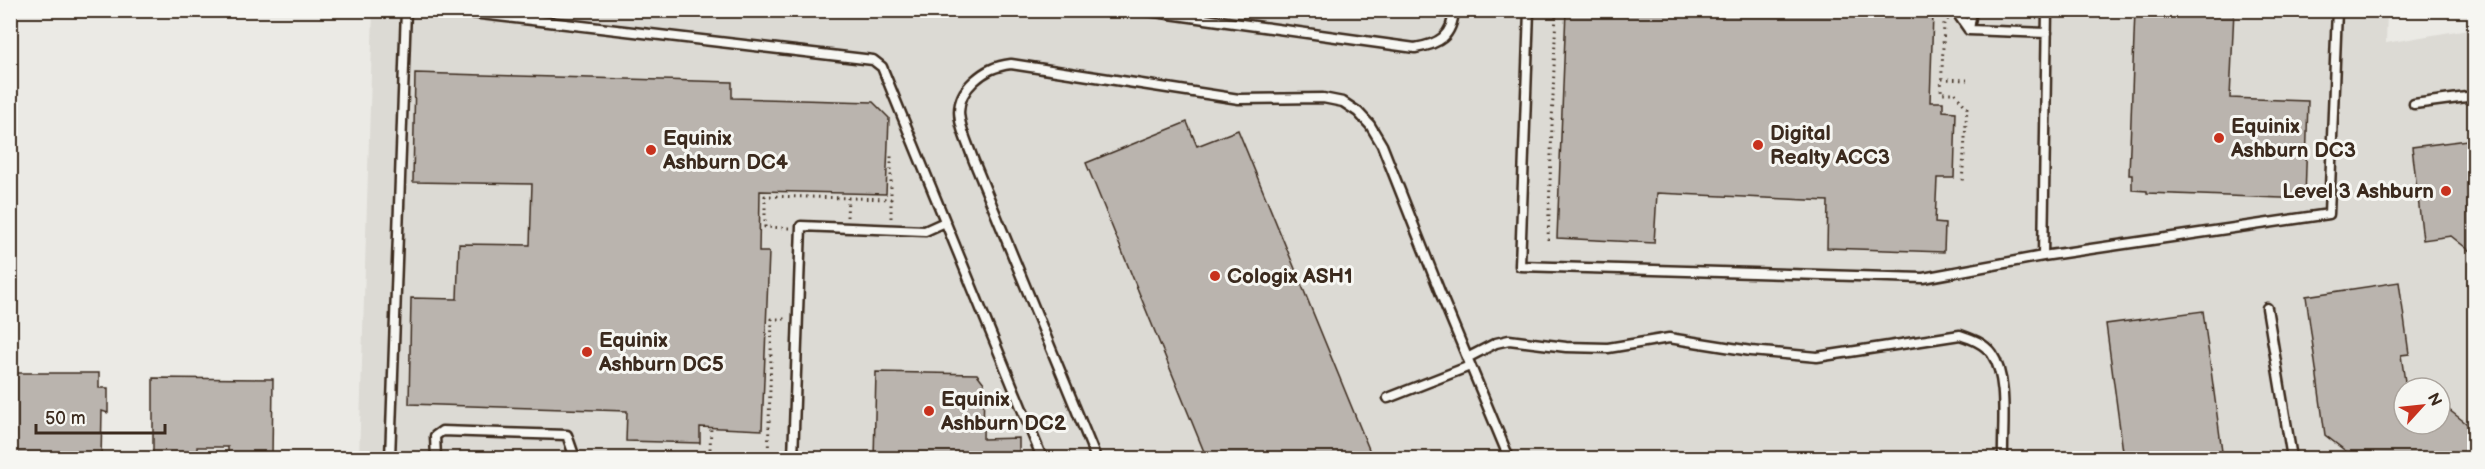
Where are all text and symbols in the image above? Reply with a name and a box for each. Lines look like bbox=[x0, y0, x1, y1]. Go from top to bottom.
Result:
place label: Equinix Ashburn DC3 bbox=[2230, 114, 2356, 163]
place label: Digital Realty ACC3 bbox=[1770, 121, 1890, 170]
place label: Equinix Ashburn DC4 bbox=[662, 126, 789, 175]
marker: Equinix Ashburn DC3 bbox=[2212, 131, 2226, 145]
marker: Digital Realty ACC3 bbox=[1751, 138, 1765, 152]
marker: Equinix Ashburn DC4 bbox=[644, 143, 658, 157]
place label: Level 3 Ashburn bbox=[2282, 179, 2434, 204]
marker: Level 3 Ashburn bbox=[2439, 184, 2453, 198]
place label: Cologix ASH1 bbox=[1227, 264, 1353, 289]
marker: Cologix ASH1 bbox=[1208, 269, 1222, 283]
place label: Equinix Ashburn DC5 bbox=[598, 328, 724, 377]
marker: Equinix Ashburn DC5 bbox=[580, 345, 594, 359]
north arrow bbox=[2392, 376, 2452, 436]
place label: Equinix Ashburn DC2 bbox=[940, 387, 1067, 436]
text: N bbox=[2423, 390, 2445, 410]
scale bar bbox=[36, 397, 165, 435]
marker: Equinix Ashburn DC2 bbox=[922, 404, 936, 418]
text: 50 m bbox=[45, 408, 86, 429]

